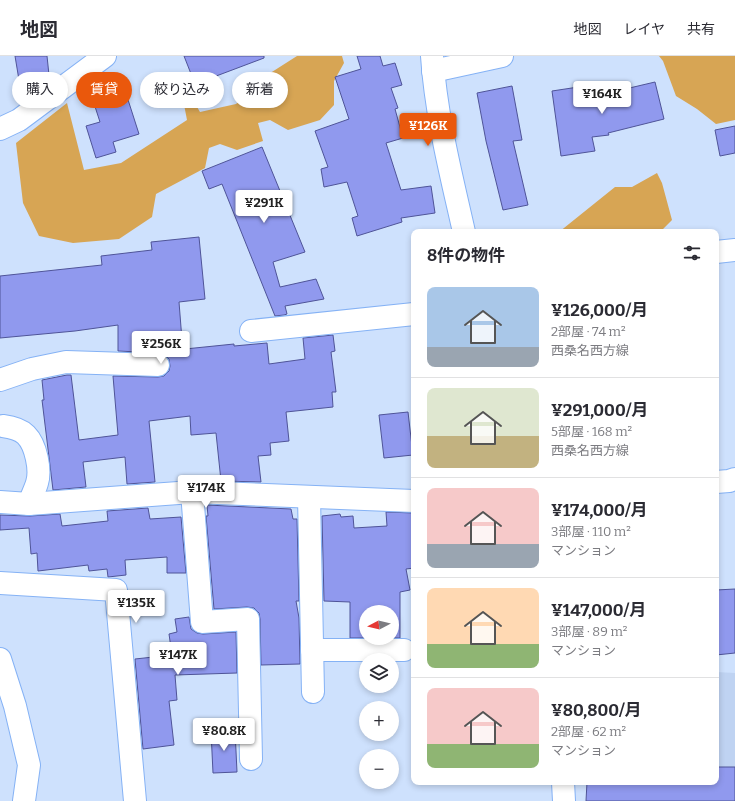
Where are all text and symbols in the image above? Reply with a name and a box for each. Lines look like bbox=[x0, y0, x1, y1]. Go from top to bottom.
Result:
text: 地図 bbox=[20, 18, 58, 41]
text: 地図 bbox=[573, 21, 601, 38]
text: レイヤ bbox=[623, 21, 665, 38]
text: 共有 bbox=[687, 21, 715, 38]
chip: 購入 bbox=[12, 72, 68, 108]
chip: 賃貸 bbox=[76, 72, 132, 108]
chip: 絞り込み bbox=[140, 72, 224, 108]
chip: 新着 bbox=[232, 72, 288, 108]
pin: ¥164K bbox=[574, 81, 630, 115]
text: ¥164K bbox=[582, 86, 622, 101]
pin: ¥126K bbox=[400, 113, 456, 147]
text: ¥126K bbox=[409, 118, 448, 133]
pin: ¥291K bbox=[236, 190, 292, 224]
text: ¥291K bbox=[245, 195, 284, 210]
icon: filters bbox=[681, 242, 703, 264]
text: 8件の物件 bbox=[427, 245, 505, 266]
text: ¥126,000/月 bbox=[551, 300, 648, 321]
icon: home bbox=[459, 303, 507, 351]
text: 2部屋 · 74 m² bbox=[551, 324, 626, 339]
pin: ¥256K bbox=[133, 331, 189, 365]
text: ¥256K bbox=[141, 336, 181, 351]
text: 西桑名西方線 bbox=[551, 343, 629, 358]
text: ¥291,000/月 bbox=[551, 400, 648, 421]
icon: home bbox=[459, 404, 507, 452]
text: 5部屋 · 168 m² bbox=[551, 424, 632, 439]
text: 西桑名西方線 bbox=[551, 443, 629, 458]
pin: ¥174K bbox=[178, 475, 234, 509]
text: ¥174K bbox=[187, 480, 225, 495]
text: ¥174,000/月 bbox=[551, 500, 648, 521]
icon: home bbox=[459, 504, 507, 552]
text: 3部屋 · 110 m² bbox=[551, 524, 631, 539]
text: マンション bbox=[551, 543, 616, 558]
pin: ¥135K bbox=[108, 590, 164, 624]
text: ¥135K bbox=[117, 595, 155, 610]
text: ¥147,000/月 bbox=[551, 600, 646, 621]
icon: home bbox=[459, 604, 507, 652]
north arrow bbox=[359, 605, 399, 645]
map controls bbox=[359, 605, 399, 789]
text: 3部屋 · 89 m² bbox=[551, 624, 627, 639]
pin: ¥147K bbox=[150, 642, 206, 676]
text: マンション bbox=[551, 643, 616, 658]
text: ¥147K bbox=[159, 647, 197, 662]
button: layers bbox=[359, 653, 399, 693]
text: ¥80,800/月 bbox=[551, 700, 642, 721]
button: + bbox=[359, 701, 399, 741]
icon: home bbox=[459, 704, 507, 752]
pin: ¥80.8K bbox=[191, 718, 257, 752]
text: ¥80.8K bbox=[202, 723, 246, 738]
text: 2部屋 · 62 m² bbox=[551, 724, 626, 739]
text: マンション bbox=[551, 743, 616, 758]
button: − bbox=[359, 749, 399, 789]

